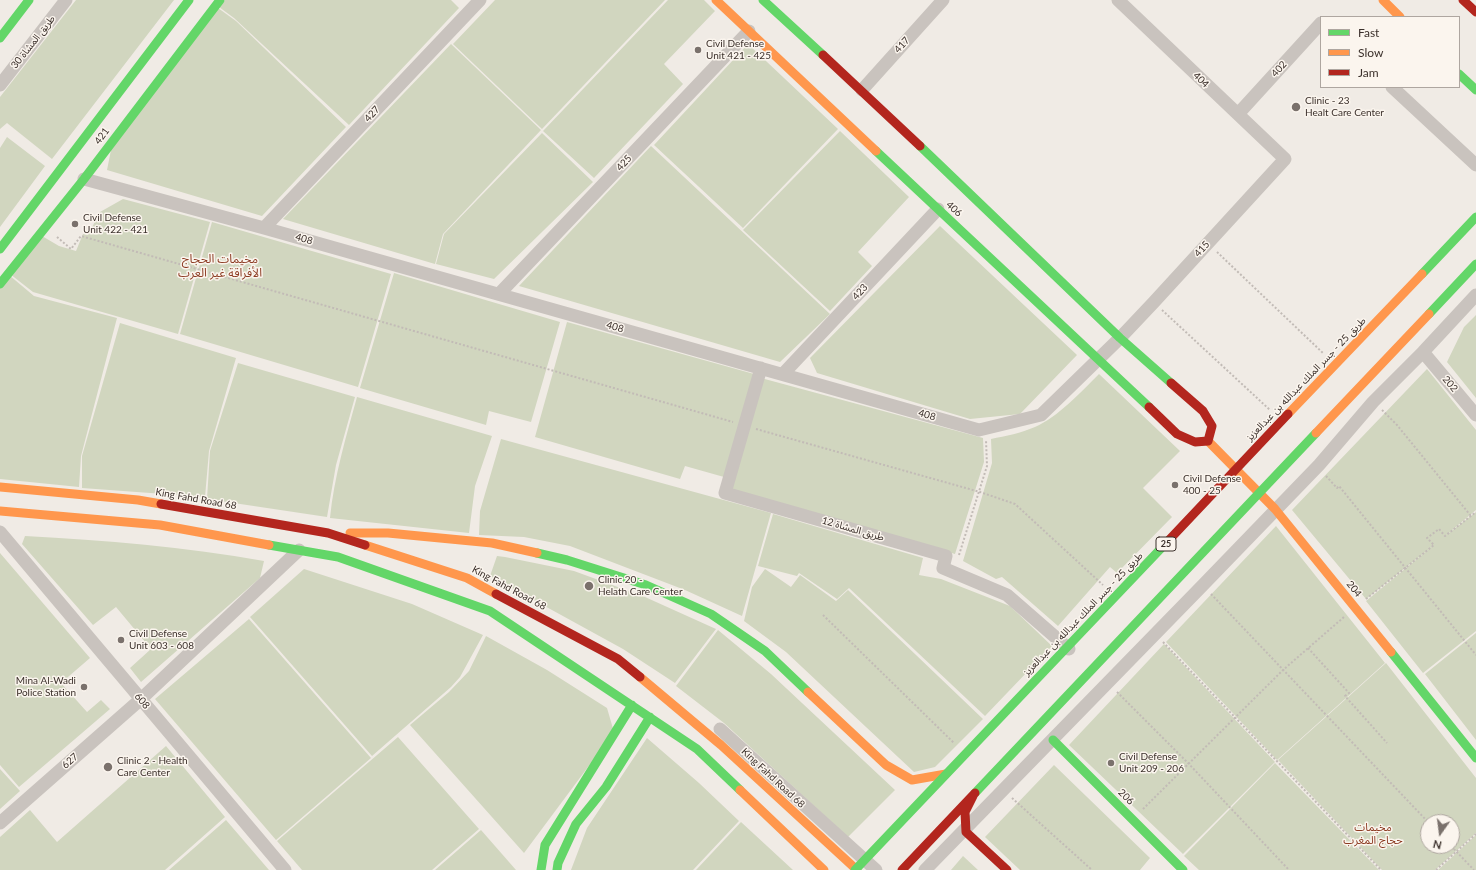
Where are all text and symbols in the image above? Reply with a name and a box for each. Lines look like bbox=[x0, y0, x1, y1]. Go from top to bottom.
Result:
street label: طريق المشاة 30 bbox=[8, 13, 58, 71]
legend bbox=[1320, 16, 1460, 88]
text: Fast bbox=[1358, 25, 1379, 40]
street label: 417 bbox=[892, 35, 912, 55]
place label: Civil Defense Unit 421 - 425 bbox=[706, 38, 771, 62]
marker: Civil Defense Unit 421 - 425 bbox=[693, 45, 703, 55]
text: Slow bbox=[1358, 45, 1383, 60]
street label: 402 bbox=[1269, 59, 1289, 79]
text: Jam bbox=[1358, 65, 1379, 80]
street label: 404 bbox=[1191, 70, 1211, 90]
place label: Clinic - 23 Healt Care Center bbox=[1305, 95, 1384, 118]
marker: Clinic - 23 Healt Care Center bbox=[1290, 101, 1302, 113]
street label: 427 bbox=[362, 104, 382, 124]
street label: 421 bbox=[92, 125, 112, 147]
street label: 425 bbox=[614, 153, 634, 173]
street label: 406 bbox=[944, 199, 964, 219]
place label: Civil Defense Unit 422 - 421 bbox=[83, 212, 148, 236]
marker: Civil Defense Unit 422 - 421 bbox=[70, 219, 80, 229]
street label: 408 bbox=[294, 231, 314, 247]
street label: 415 bbox=[1192, 239, 1212, 259]
district label: مخيمات الحجاج الأفراقة غير العرب bbox=[178, 252, 262, 280]
street label: 423 bbox=[850, 282, 870, 302]
street label: طريق 25 - جسر الملك عبدالله بن عبدالعزيز bbox=[1244, 315, 1368, 443]
street label: 408 bbox=[605, 319, 625, 335]
street label: 202 bbox=[1440, 373, 1460, 395]
street label: 408 bbox=[917, 407, 937, 423]
place label: Civil Defense 400 - 25 bbox=[1183, 473, 1241, 496]
marker: Civil Defense 400 - 25 bbox=[1170, 480, 1180, 490]
street label: King Fahd Road 68 bbox=[154, 486, 238, 512]
street label: طريق المشاة 12 bbox=[820, 514, 886, 544]
road number: 25 bbox=[1156, 537, 1176, 551]
street label: طريق 25 - جسر الملك عبدالله بن عبدالعزيز bbox=[1021, 550, 1145, 678]
street label: King Fahd Road 68 bbox=[470, 563, 548, 613]
place label: Clinic 20 - Helath Care Center bbox=[598, 574, 683, 598]
street label: 204 bbox=[1344, 578, 1364, 600]
marker: Clinic 20 - Helath Care Center bbox=[583, 580, 595, 592]
place label: Civil Defense Unit 603 - 608 bbox=[129, 628, 194, 652]
marker: Civil Defense Unit 603 - 608 bbox=[116, 635, 126, 645]
place label: Mina Al-Wadi Police Station bbox=[16, 675, 76, 698]
marker: Mina Al-Wadi Police Station bbox=[79, 682, 89, 692]
street label: 608 bbox=[132, 690, 152, 712]
street label: King Fahd Road 68 bbox=[739, 746, 807, 810]
street label: 627 bbox=[59, 751, 81, 771]
place label: Civil Defense Unit 209 - 206 bbox=[1119, 751, 1184, 774]
place label: Clinic 2 - Health Care Center bbox=[117, 755, 188, 778]
marker: Civil Defense Unit 209 - 206 bbox=[1106, 758, 1116, 768]
marker: Clinic 2 - Health Care Center bbox=[102, 761, 114, 773]
street label: 206 bbox=[1116, 787, 1136, 807]
north arrow bbox=[1420, 814, 1460, 854]
district label: مخيمات حجاج المغرب bbox=[1343, 820, 1403, 846]
text: N bbox=[1432, 838, 1443, 852]

